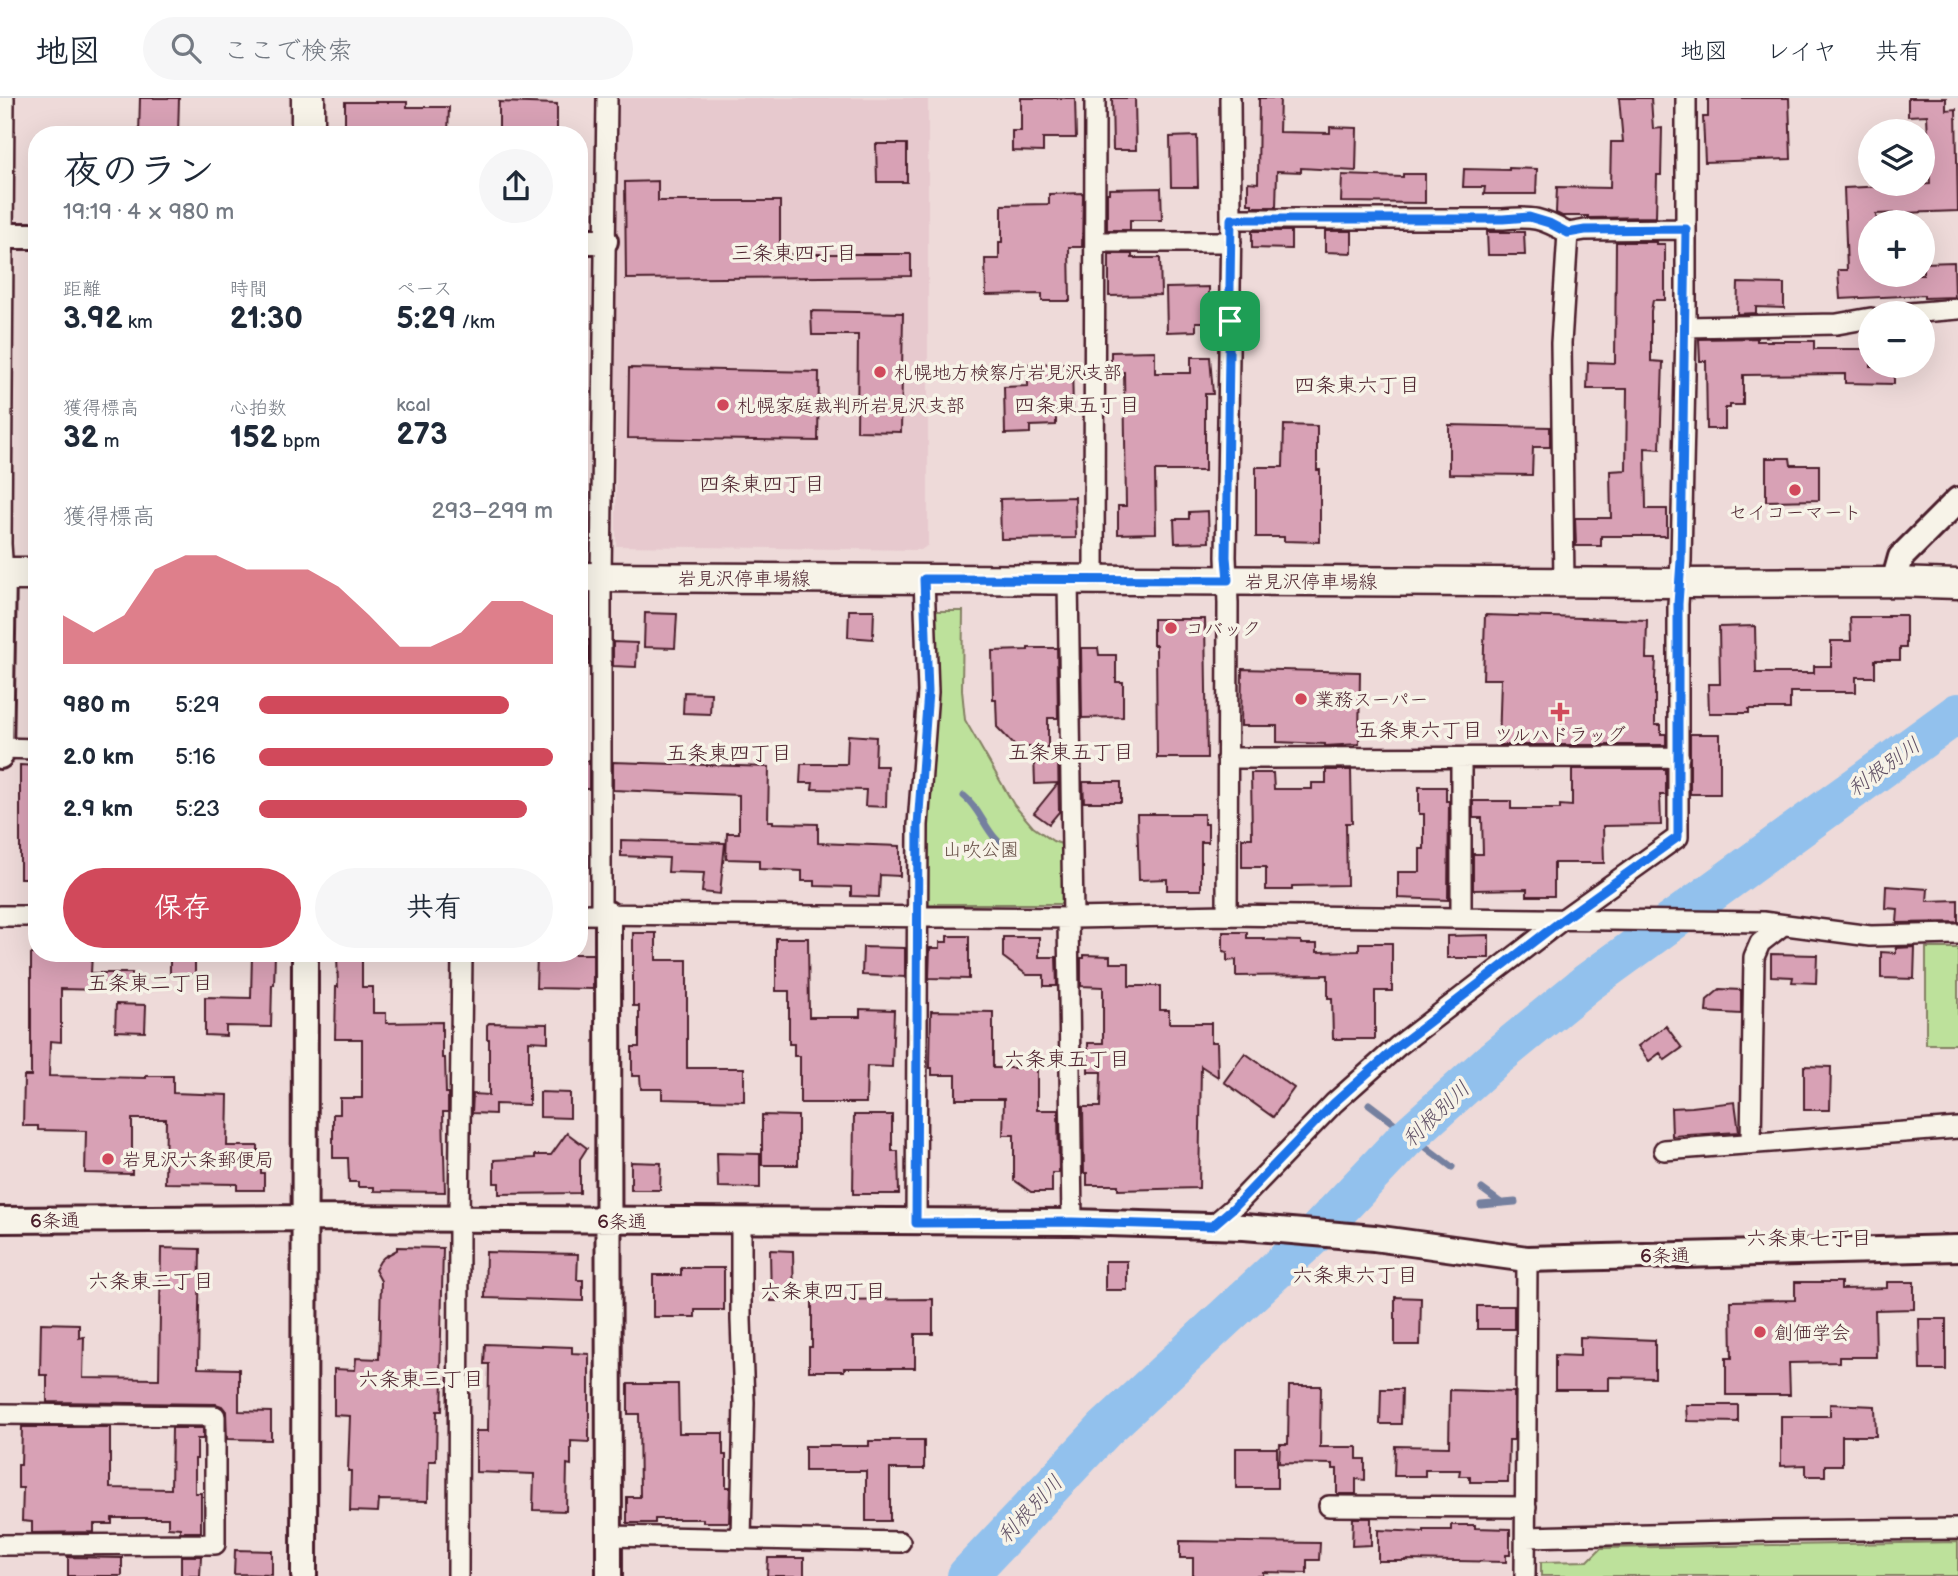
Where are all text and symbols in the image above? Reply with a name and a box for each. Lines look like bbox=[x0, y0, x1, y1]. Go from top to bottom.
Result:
search box bbox=[143, 17, 633, 80]
icon: search bbox=[167, 29, 205, 67]
text: 地図 bbox=[35, 32, 101, 72]
text: ここで検索 bbox=[223, 36, 353, 67]
text: 地図 bbox=[1680, 37, 1728, 66]
text: レイヤ bbox=[1766, 37, 1837, 66]
text: 共有 bbox=[1875, 37, 1923, 66]
map controls bbox=[1858, 119, 1935, 378]
button: layers bbox=[1858, 119, 1935, 196]
text: 夜のラン bbox=[63, 149, 215, 194]
button: share bbox=[479, 149, 553, 223]
text: 19:19 · 4 × 980 m bbox=[63, 198, 234, 226]
button: + bbox=[1858, 210, 1935, 287]
district label: 三条東四丁目 bbox=[731, 241, 857, 266]
text: 距離 bbox=[63, 278, 101, 301]
text: 時間 bbox=[230, 278, 268, 301]
text: ペース bbox=[396, 278, 452, 301]
pin bbox=[1200, 291, 1260, 351]
text: 3.92 bbox=[63, 301, 123, 337]
text: 21:30 bbox=[230, 301, 303, 337]
text: 5:29 bbox=[396, 301, 456, 337]
button: − bbox=[1858, 301, 1935, 378]
icon: arrive bbox=[1211, 302, 1249, 340]
text: km bbox=[123, 311, 153, 334]
text: /km bbox=[456, 311, 495, 334]
place label: 札幌地方検察庁岩見沢支部 bbox=[894, 362, 1122, 385]
marker: 札幌地方検察庁岩見沢支部 bbox=[872, 364, 888, 380]
district label: 四条東六丁目 bbox=[1294, 373, 1420, 398]
district label: 四条東五丁目 bbox=[1014, 393, 1140, 418]
text: kcal bbox=[396, 394, 430, 417]
place label: 札幌家庭裁判所岩見沢支部 bbox=[737, 395, 965, 418]
text: 獲得標高 bbox=[63, 397, 139, 420]
text: 心拍数 bbox=[230, 397, 287, 420]
marker: 札幌家庭裁判所岩見沢支部 bbox=[715, 397, 731, 413]
text: 273 bbox=[396, 417, 448, 453]
text: 32 bbox=[63, 420, 99, 456]
text: 152 bbox=[230, 420, 278, 456]
text: m bbox=[99, 430, 119, 453]
text: bpm bbox=[278, 430, 320, 453]
district label: 四条東四丁目 bbox=[699, 472, 825, 497]
marker: セイコーマート bbox=[1787, 482, 1803, 498]
text: 293–299 m bbox=[431, 497, 553, 525]
place label: セイコーマート bbox=[1728, 502, 1862, 525]
text: 獲得標高 bbox=[63, 503, 155, 531]
street label: 岩見沢停車場線 bbox=[677, 568, 811, 591]
street label: 岩見沢停車場線 bbox=[1244, 571, 1378, 594]
place label: コバック bbox=[1185, 618, 1261, 641]
marker: コバック bbox=[1163, 620, 1179, 636]
place label: 業務スーパー bbox=[1315, 689, 1428, 712]
text: 980 m bbox=[63, 691, 130, 719]
text: 5:29 bbox=[175, 691, 220, 719]
marker: 業務スーパー bbox=[1293, 691, 1309, 707]
marker: ツルハドラッグ bbox=[1552, 704, 1568, 720]
district label: 五条東六丁目 bbox=[1357, 718, 1483, 743]
place label: ツルハドラッグ bbox=[1494, 724, 1626, 747]
water label: 利根別川 bbox=[1843, 733, 1926, 802]
district label: 五条東五丁目 bbox=[1008, 740, 1134, 765]
district label: 五条東四丁目 bbox=[666, 741, 792, 766]
text: 2.0 km bbox=[63, 743, 134, 771]
text: 5:16 bbox=[175, 743, 216, 771]
text: 2.9 km bbox=[63, 795, 133, 823]
text: 5:23 bbox=[175, 795, 220, 823]
park label: 山吹公園 bbox=[943, 839, 1019, 862]
button: 保存 bbox=[63, 868, 301, 948]
button: 共有 bbox=[315, 868, 553, 948]
district label: 五条東二丁目 bbox=[87, 971, 213, 996]
district label: 六条東五丁目 bbox=[1004, 1047, 1130, 1072]
water label: 利根別川 bbox=[1397, 1076, 1475, 1153]
place label: 岩見沢六条郵便局 bbox=[122, 1149, 274, 1172]
marker: 岩見沢六条郵便局 bbox=[100, 1151, 116, 1167]
street label: 6条通 bbox=[30, 1210, 80, 1233]
street label: 6条通 bbox=[597, 1211, 647, 1234]
district label: 六条東七丁目 bbox=[1746, 1226, 1872, 1251]
street label: 6条通 bbox=[1640, 1245, 1690, 1268]
district label: 六条東六丁目 bbox=[1292, 1263, 1418, 1288]
district label: 六条東二丁目 bbox=[88, 1269, 214, 1294]
district label: 六条東四丁目 bbox=[760, 1279, 886, 1304]
place label: 創価学会 bbox=[1774, 1322, 1850, 1345]
marker: 創価学会 bbox=[1752, 1324, 1768, 1340]
district label: 六条東三丁目 bbox=[358, 1367, 484, 1392]
water label: 利根別川 bbox=[993, 1470, 1068, 1549]

